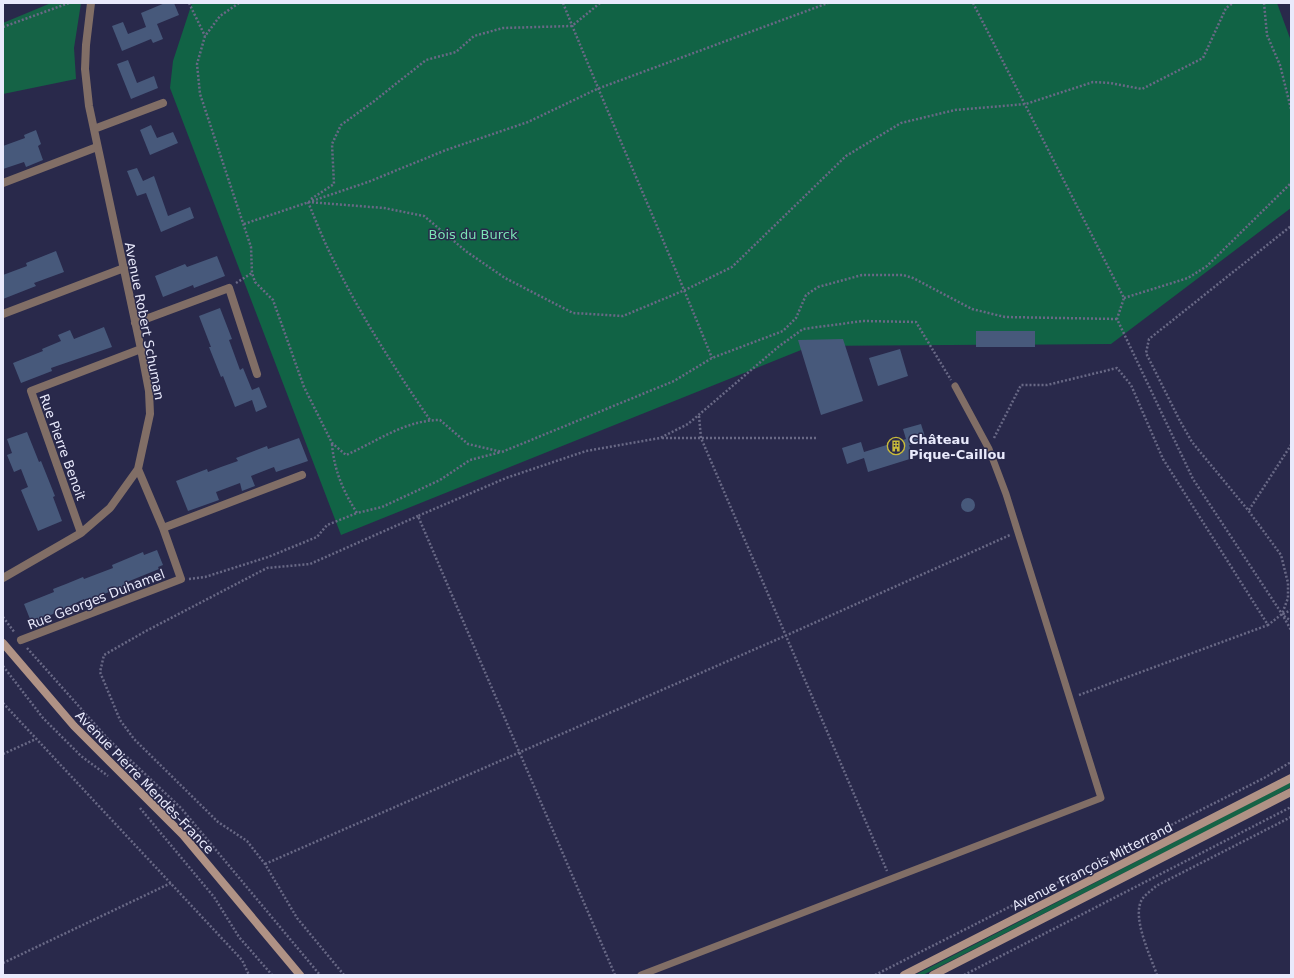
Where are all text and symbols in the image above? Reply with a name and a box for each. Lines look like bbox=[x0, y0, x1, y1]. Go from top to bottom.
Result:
park label: Bois du Burck bbox=[429, 227, 518, 242]
street label: Avenue Robert Schuman bbox=[122, 241, 167, 401]
street label: Rue Pierre Benoit bbox=[36, 392, 89, 502]
place label: Château Pique-Caillou bbox=[909, 432, 1006, 462]
building icon: Château Pique-Caillou bbox=[886, 436, 906, 456]
street label: Rue Georges Duhamel bbox=[25, 566, 167, 633]
street label: Avenue Pierre Mendès-France bbox=[72, 708, 217, 857]
street label: Avenue François Mitterrand bbox=[1009, 819, 1175, 914]

